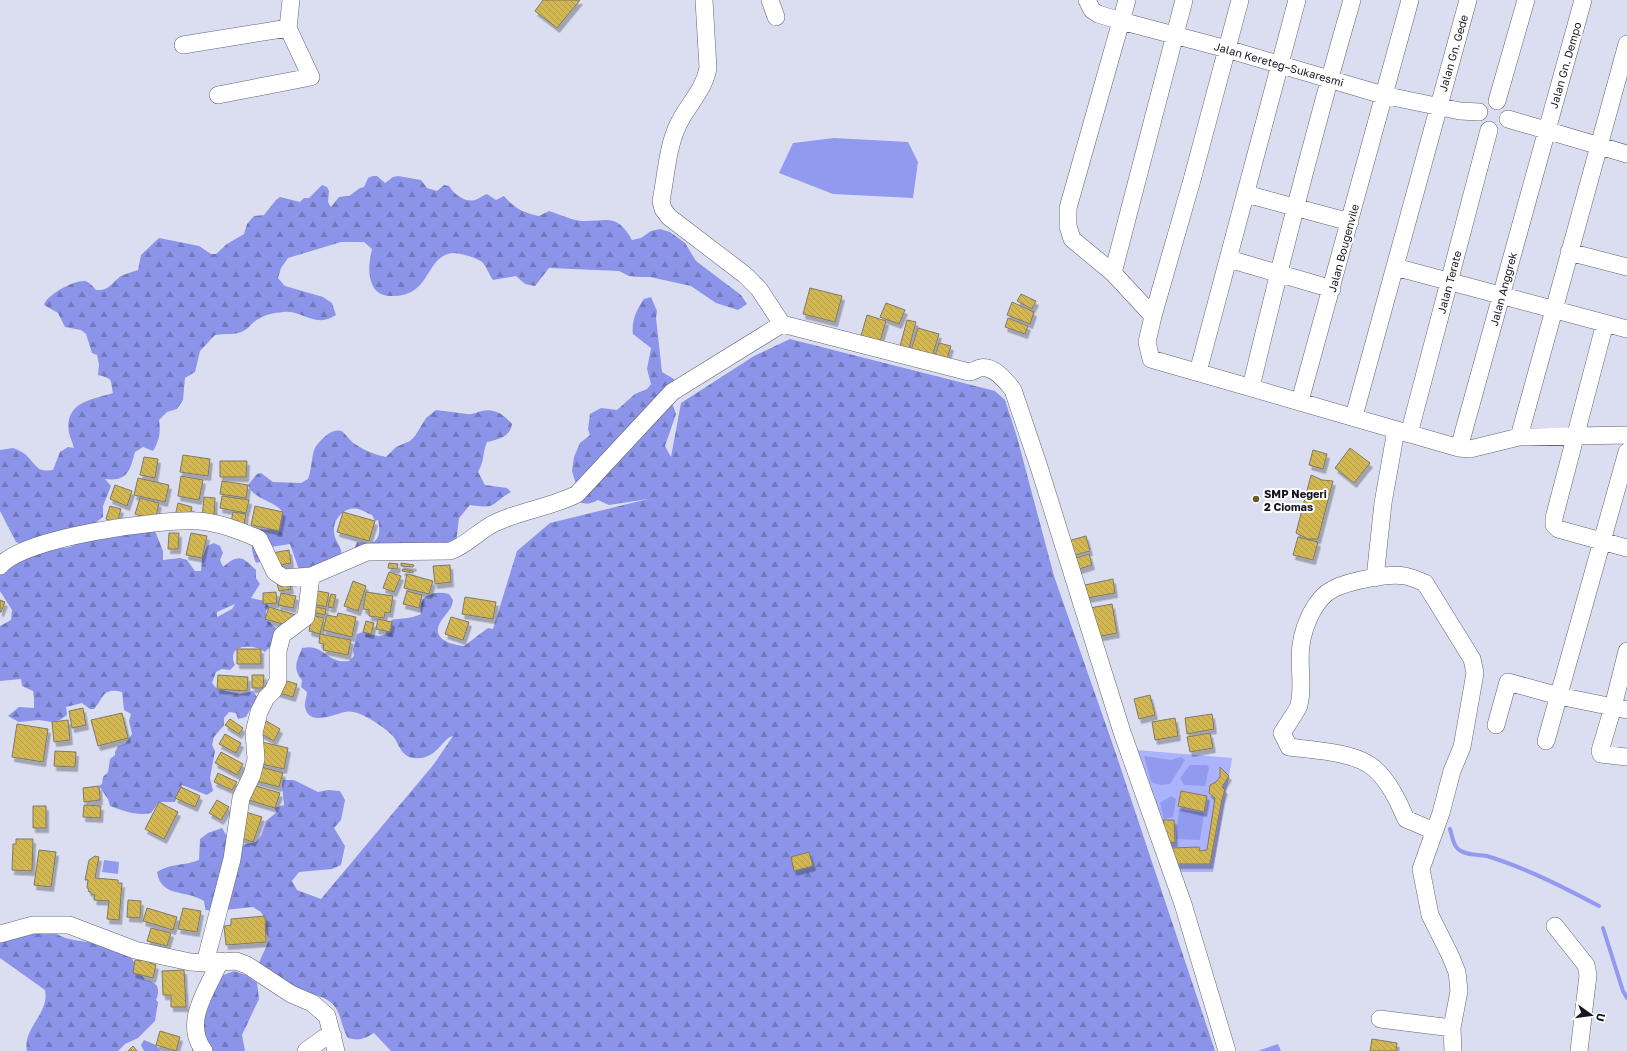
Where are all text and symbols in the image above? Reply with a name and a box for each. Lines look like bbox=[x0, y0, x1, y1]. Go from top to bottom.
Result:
street label: Jalan Gn. Gede bbox=[1436, 13, 1470, 93]
street label: Jalan Gn. Dempo bbox=[1546, 20, 1584, 110]
street label: Jalan Kereteg–Sukaresmi bbox=[1213, 39, 1345, 89]
street label: Jalan Bougenvile bbox=[1325, 202, 1361, 294]
street label: Jalan Terate bbox=[1434, 249, 1464, 315]
street label: Jalan Anggrek bbox=[1487, 251, 1519, 327]
place label: SMP Negeri 2 Ciomas bbox=[1264, 487, 1327, 513]
marker: SMP Negeri 2 Ciomas bbox=[1251, 494, 1261, 504]
north arrow bbox=[1571, 995, 1611, 1035]
text: U bbox=[1594, 1012, 1608, 1023]

